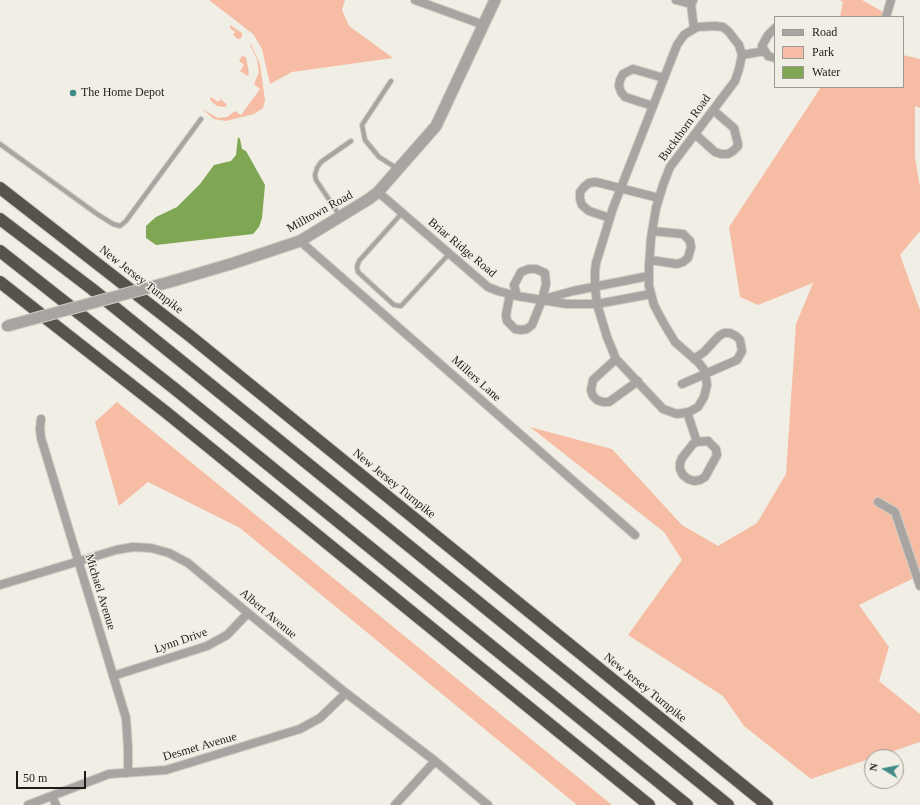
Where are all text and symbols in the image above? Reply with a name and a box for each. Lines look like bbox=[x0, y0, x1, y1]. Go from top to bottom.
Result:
legend bbox=[774, 16, 904, 88]
text: Road bbox=[812, 25, 837, 39]
text: Park bbox=[812, 45, 834, 59]
text: Water bbox=[812, 65, 840, 79]
place label: The Home Depot bbox=[81, 86, 164, 100]
marker: The Home Depot bbox=[68, 88, 78, 98]
street label: Buckthorn Road bbox=[656, 92, 714, 164]
street label: Milltown Road bbox=[285, 188, 355, 236]
street label: Briar Ridge Road bbox=[425, 215, 499, 281]
street label: New Jersey Turnpike bbox=[96, 243, 186, 317]
street label: Millers Lane bbox=[448, 353, 504, 405]
street label: New Jersey Turnpike bbox=[350, 446, 438, 522]
street label: Michael Avenue bbox=[82, 552, 118, 632]
street label: Albert Avenue bbox=[237, 586, 299, 642]
street label: Lynn Drive bbox=[153, 625, 209, 657]
street label: New Jersey Turnpike bbox=[601, 650, 689, 726]
street label: Desmet Avenue bbox=[161, 730, 239, 764]
north arrow bbox=[864, 749, 904, 789]
text: N bbox=[867, 762, 880, 772]
scale bar bbox=[18, 763, 88, 789]
text: 50 m bbox=[23, 771, 47, 785]

